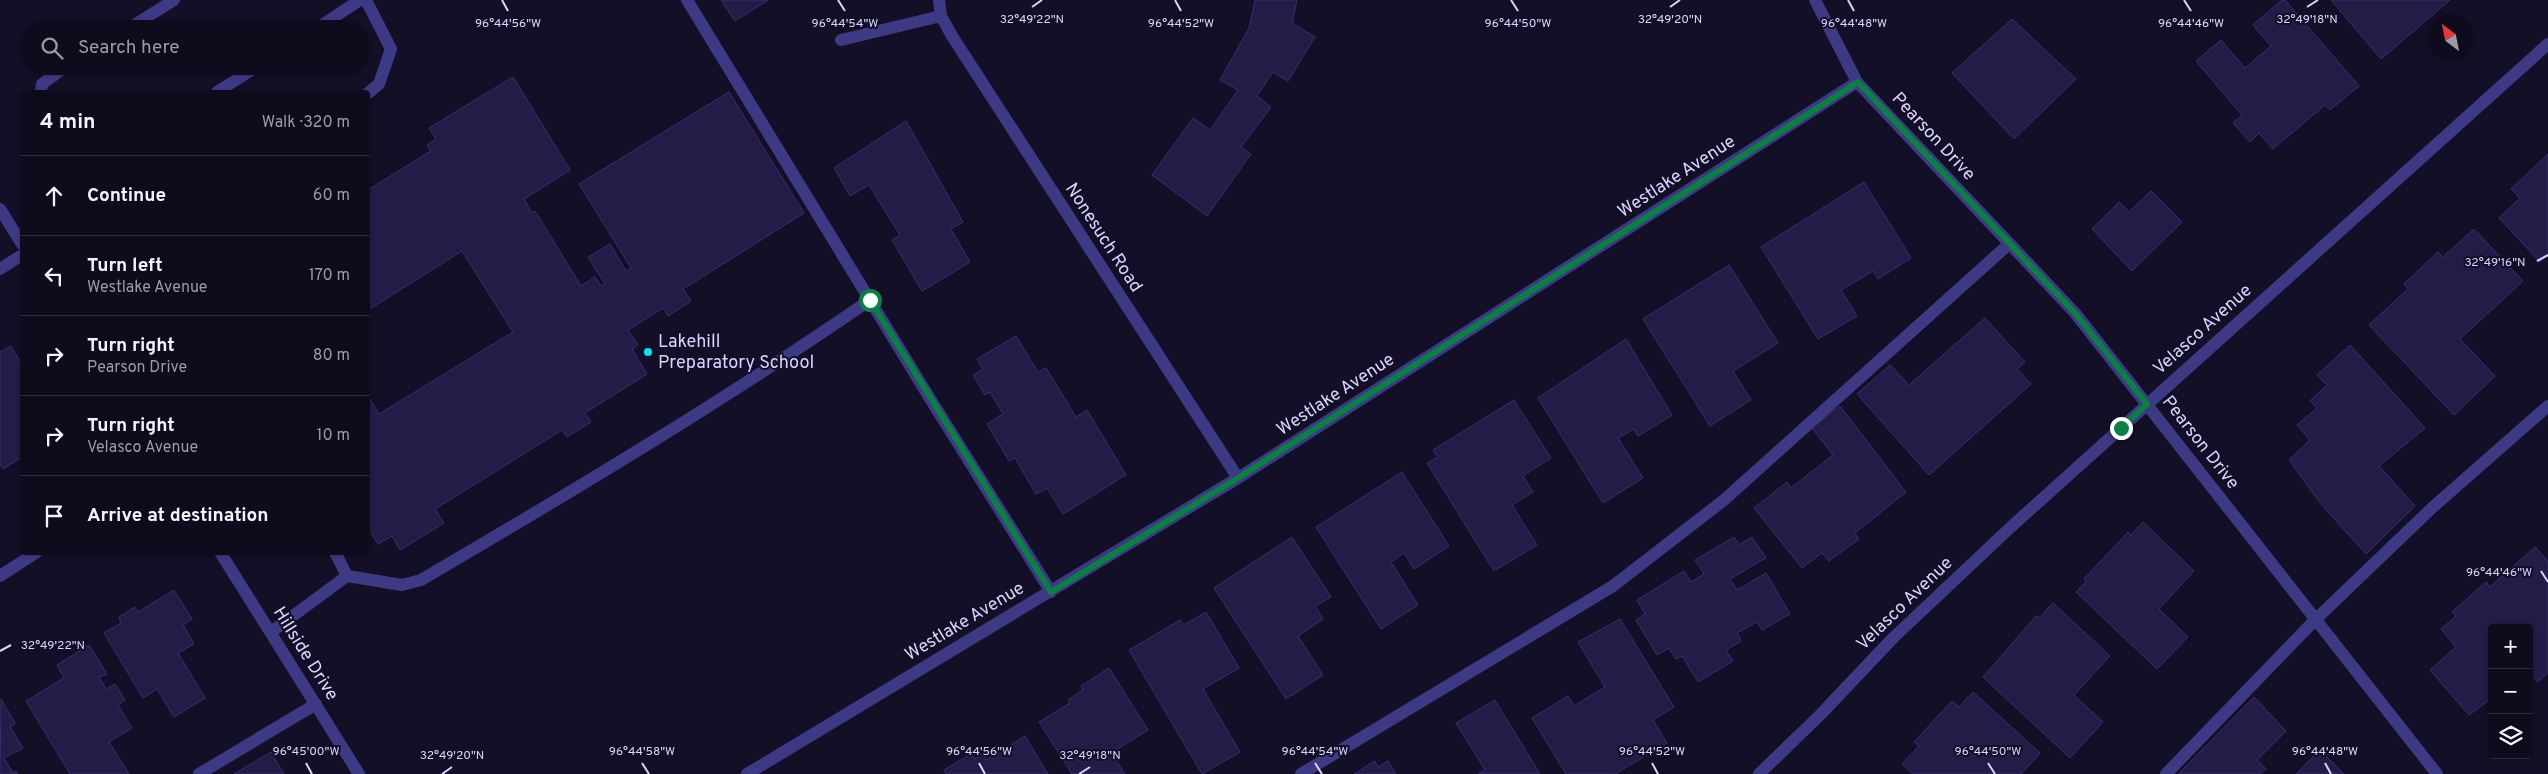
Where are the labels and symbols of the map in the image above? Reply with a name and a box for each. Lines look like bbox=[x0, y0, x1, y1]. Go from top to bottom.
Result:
text: 32°49'22"N bbox=[1000, 12, 1064, 28]
text: 32°49'20"N bbox=[1638, 12, 1702, 28]
text: 32°49'18"N bbox=[2276, 12, 2338, 28]
north arrow bbox=[2428, 15, 2473, 60]
text: 96°44'56"W bbox=[475, 16, 541, 32]
text: 96°44'54"W bbox=[812, 16, 878, 32]
text: 96°44'52"W bbox=[1148, 16, 1214, 32]
text: 96°44'50"W bbox=[1485, 16, 1551, 32]
text: 96°44'48"W bbox=[1821, 16, 1887, 32]
text: 96°44'46"W bbox=[2158, 16, 2224, 32]
street label: Pearson Drive bbox=[1886, 88, 1980, 186]
street label: Westlake Avenue bbox=[1614, 130, 1740, 224]
street label: Nonesuch Road bbox=[1059, 179, 1147, 297]
text: 32°49'16"N bbox=[2464, 255, 2526, 271]
street label: Velasco Avenue bbox=[2149, 280, 2257, 380]
route start bbox=[859, 289, 882, 312]
place label: Lakehill Preparatory School bbox=[658, 331, 814, 375]
marker: Lakehill Preparatory School bbox=[642, 346, 654, 358]
street label: Westlake Avenue bbox=[1273, 348, 1399, 442]
street label: Pearson Drive bbox=[2156, 391, 2244, 495]
route end bbox=[2110, 417, 2133, 440]
street label: Velasco Avenue bbox=[1852, 552, 1958, 656]
text: 96°44'46"W bbox=[2466, 565, 2532, 581]
street label: Westlake Avenue bbox=[901, 577, 1029, 667]
street label: Hillside Drive bbox=[267, 603, 343, 705]
text: 32°49'22"N bbox=[21, 638, 85, 654]
text: 96°45'00"W bbox=[273, 744, 339, 760]
text: 96°44'58"W bbox=[609, 744, 675, 760]
text: 96°44'56"W bbox=[946, 744, 1012, 760]
text: 96°44'54"W bbox=[1282, 744, 1348, 760]
text: 96°44'52"W bbox=[1619, 744, 1685, 760]
text: 96°44'50"W bbox=[1955, 744, 2021, 760]
text: 96°44'48"W bbox=[2292, 744, 2358, 760]
text: 32°49'20"N bbox=[420, 748, 484, 764]
text: 32°49'18"N bbox=[1059, 748, 1121, 764]

